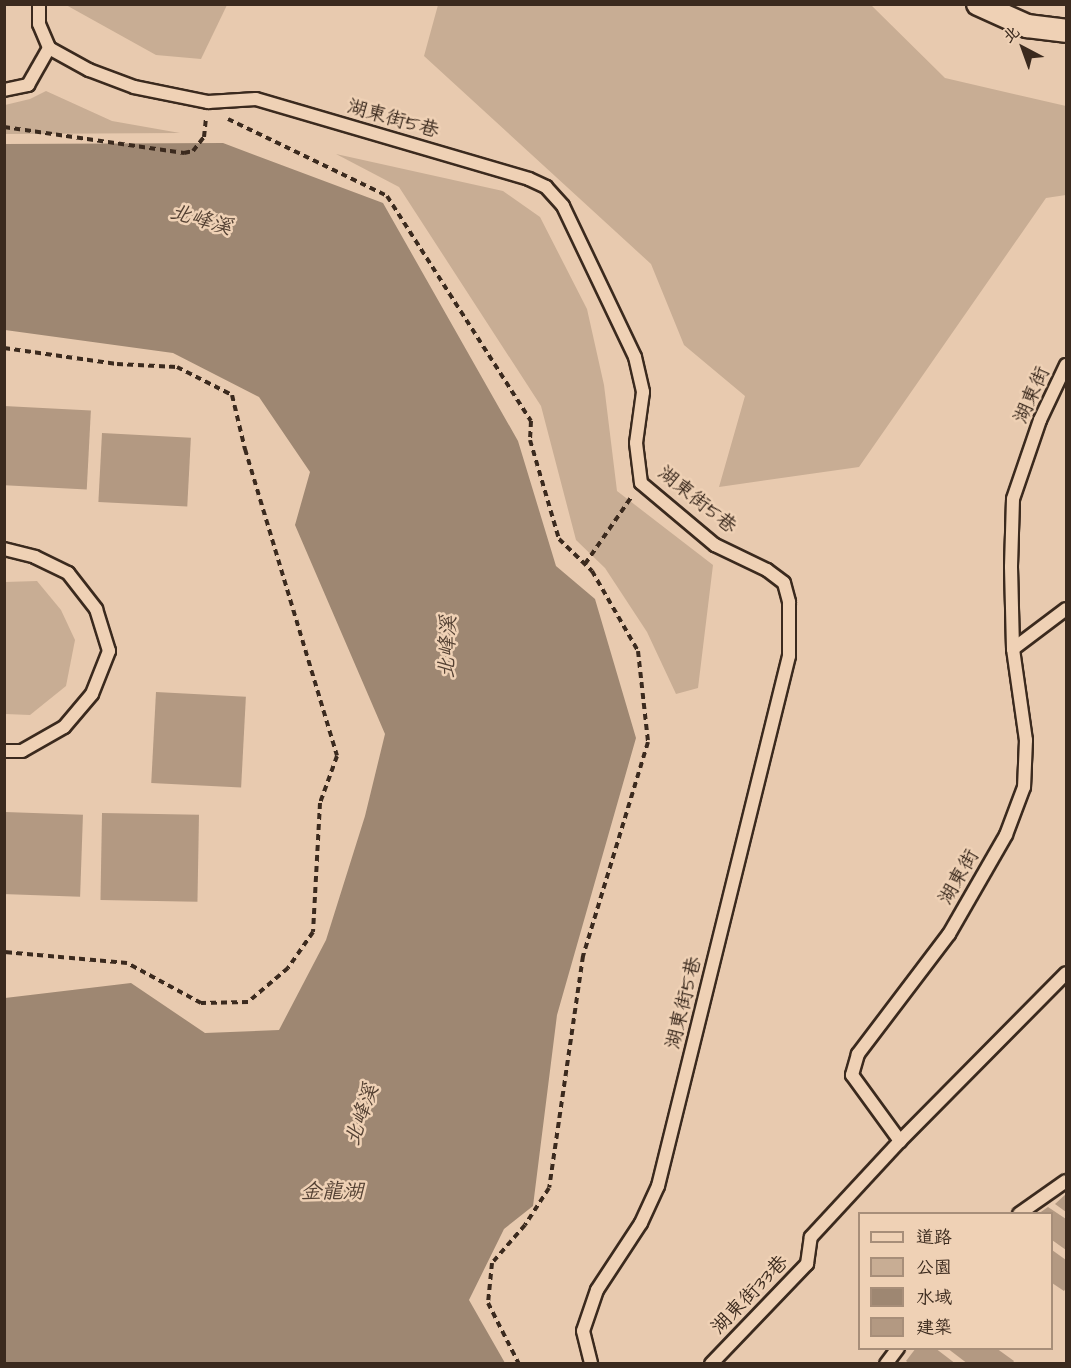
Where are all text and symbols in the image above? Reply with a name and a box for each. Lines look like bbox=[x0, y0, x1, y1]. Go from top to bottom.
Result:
north arrow bbox=[993, 18, 1053, 78]
text: 北 bbox=[998, 21, 1024, 48]
street label: 湖東街5巷 bbox=[344, 94, 442, 144]
water label: 北峰溪 bbox=[167, 199, 235, 241]
street label: 湖東街 bbox=[1009, 363, 1055, 427]
street label: 湖東街5巷 bbox=[653, 461, 741, 539]
water label: 北峰溪 bbox=[434, 615, 462, 679]
street label: 湖東街 bbox=[934, 845, 984, 909]
street label: 湖東街5巷 bbox=[661, 954, 707, 1052]
water label: 北峰溪 bbox=[340, 1081, 384, 1149]
water label: 金龍湖 bbox=[301, 1179, 363, 1205]
legend bbox=[858, 1212, 1053, 1350]
text: 道路 bbox=[916, 1225, 952, 1250]
street label: 湖東街33巷 bbox=[707, 1251, 793, 1339]
text: 公園 bbox=[916, 1255, 952, 1280]
text: 水域 bbox=[916, 1285, 952, 1310]
text: 建築 bbox=[916, 1315, 952, 1340]

